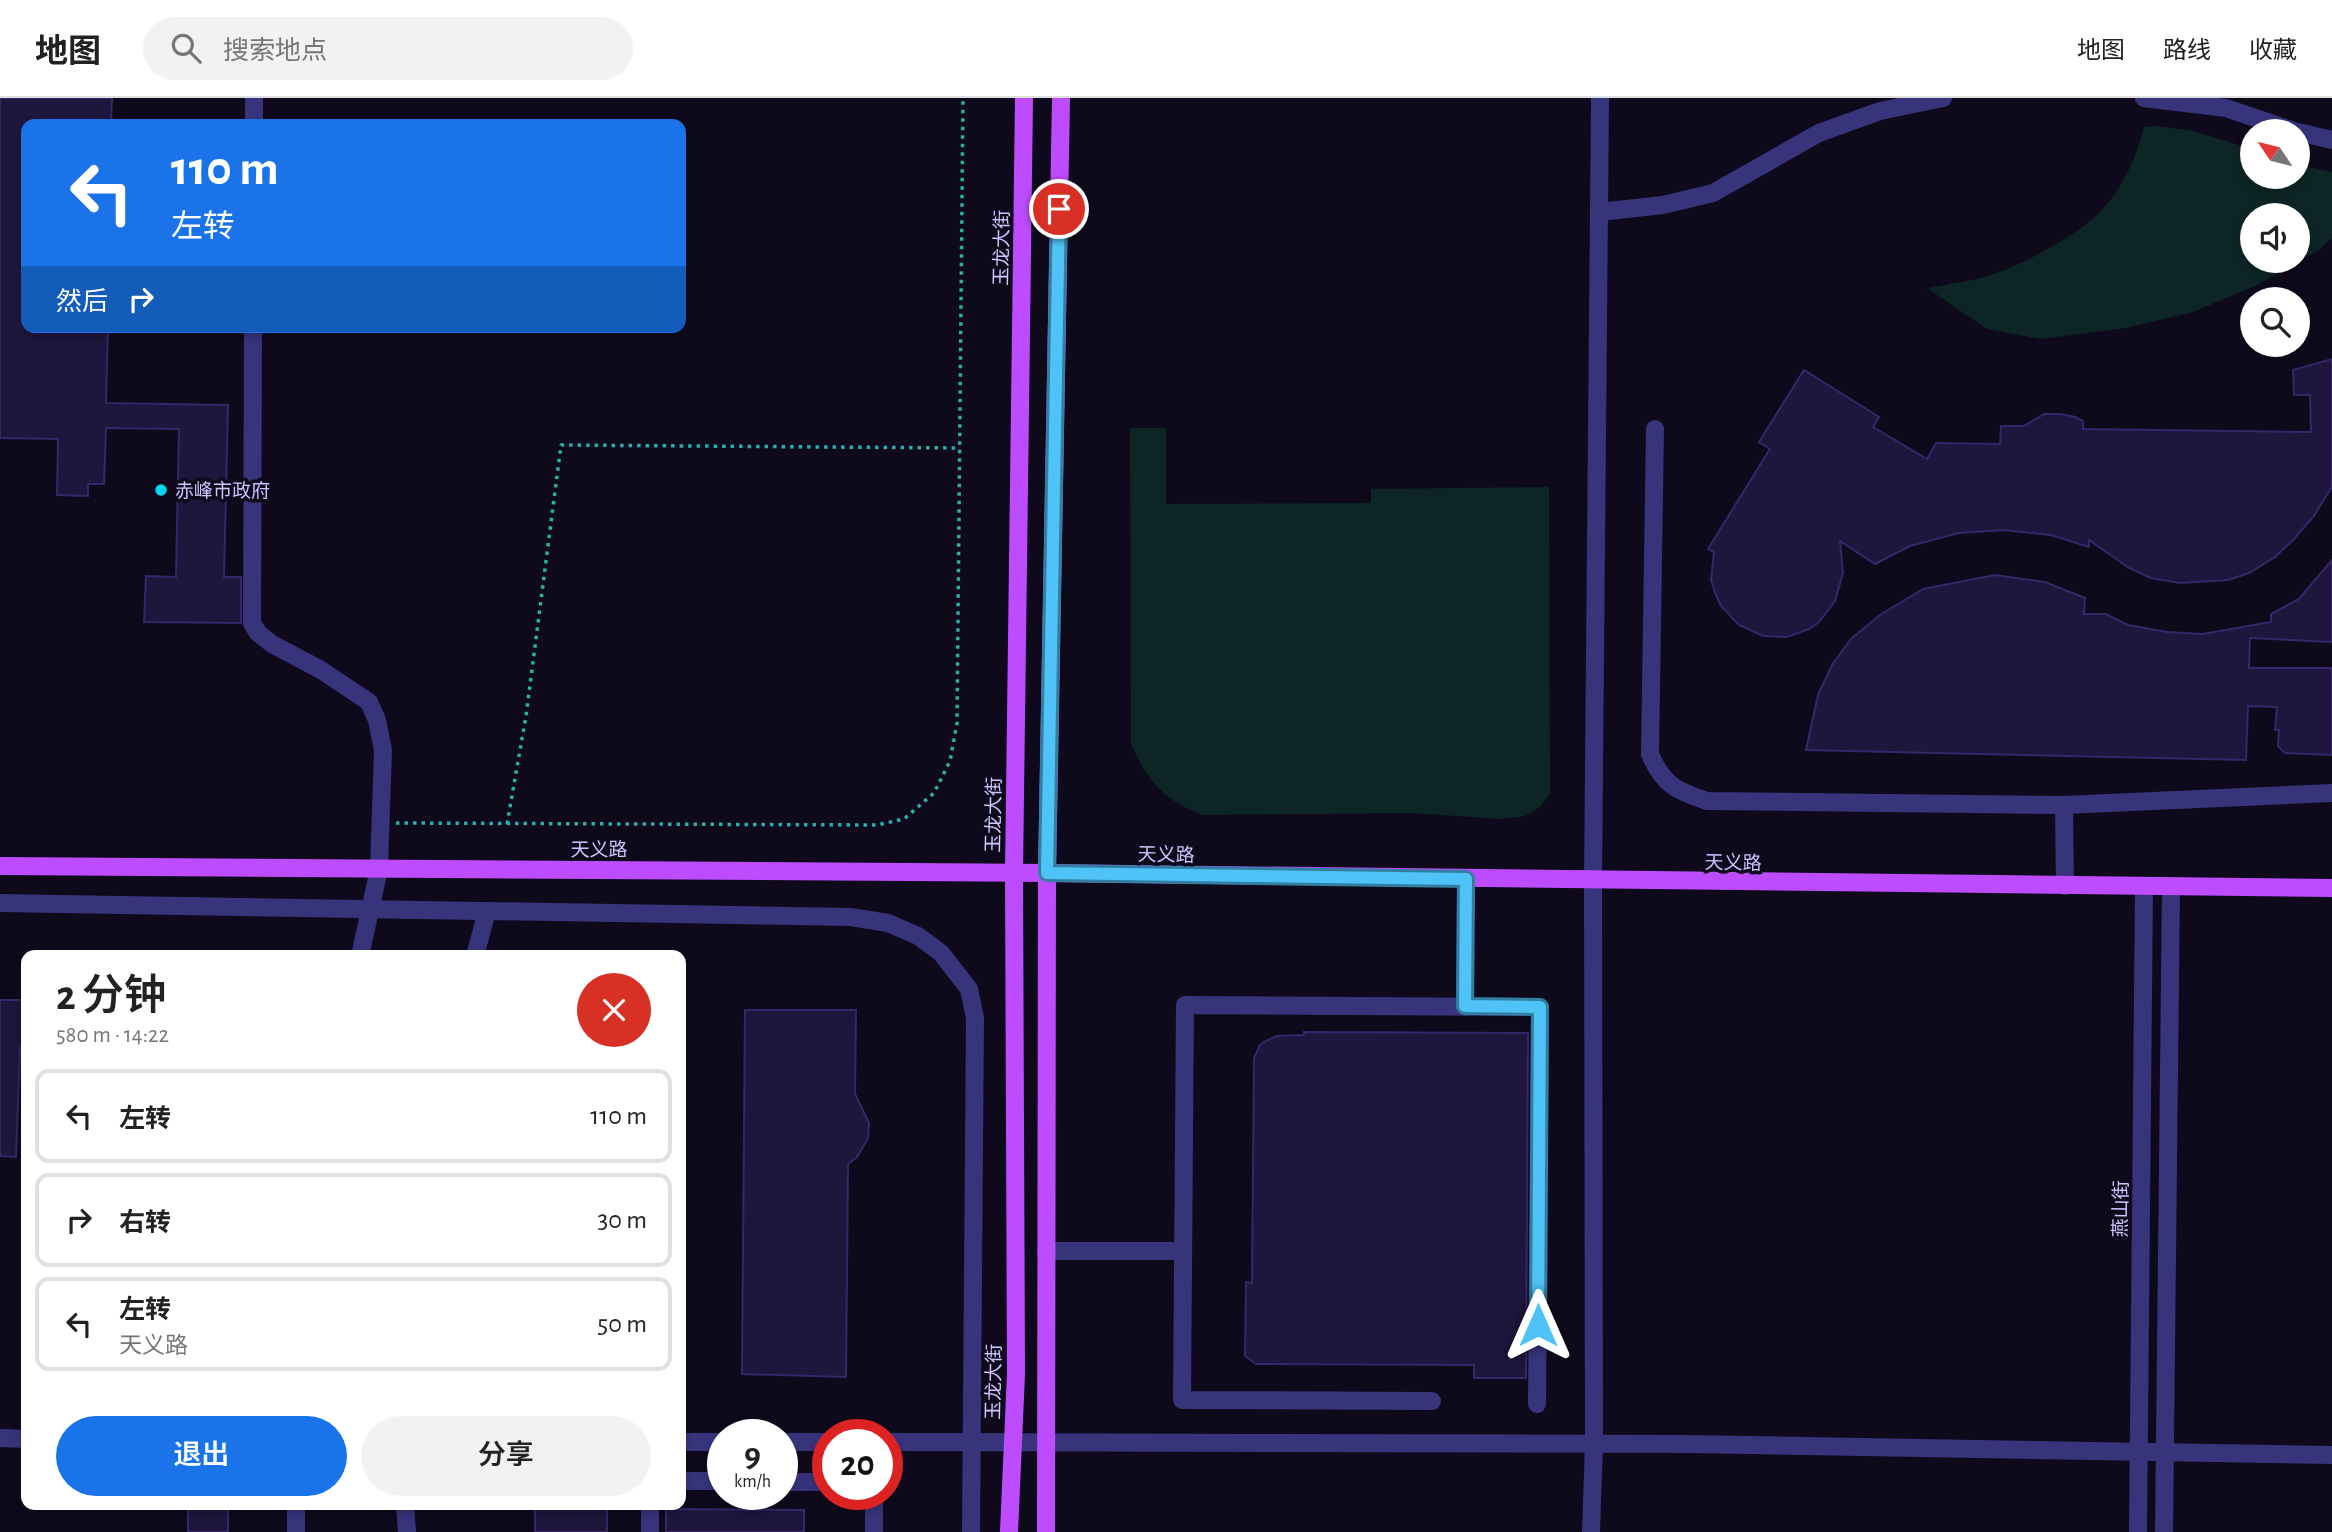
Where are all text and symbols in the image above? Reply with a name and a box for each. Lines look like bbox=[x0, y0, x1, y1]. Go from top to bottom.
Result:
search box bbox=[143, 17, 633, 80]
icon: search bbox=[167, 29, 205, 67]
text: 地图 bbox=[35, 36, 101, 69]
text: 搜索地点 bbox=[223, 38, 327, 64]
text: 地图 bbox=[2077, 39, 2125, 63]
text: 路线 bbox=[2163, 39, 2211, 63]
text: 收藏 bbox=[2249, 39, 2297, 63]
north arrow bbox=[2240, 119, 2310, 189]
map controls bbox=[2240, 119, 2310, 357]
text: 110 m bbox=[171, 145, 279, 194]
icon: left bbox=[56, 147, 147, 238]
pin bbox=[1029, 179, 1089, 239]
icon: arrive bbox=[1040, 190, 1078, 228]
button: sound bbox=[2240, 203, 2310, 273]
street label: 玉龙大街 bbox=[991, 210, 1013, 286]
text: 左转 bbox=[171, 211, 235, 243]
icon: right bbox=[122, 280, 160, 318]
button: search bbox=[2240, 287, 2310, 357]
text: 然后 bbox=[56, 289, 108, 315]
place label: 赤峰市政府 bbox=[175, 480, 270, 501]
marker: 赤峰市政府 bbox=[153, 482, 169, 498]
street label: 玉龙大街 bbox=[983, 777, 1005, 853]
street label: 天义路 bbox=[570, 839, 628, 860]
street label: 天义路 bbox=[1137, 844, 1195, 865]
street label: 天义路 bbox=[1704, 852, 1762, 873]
button: close bbox=[577, 973, 651, 1047]
text: 2 分钟 bbox=[56, 975, 166, 1017]
text: 580 m · 14:22 bbox=[56, 1024, 169, 1047]
icon: left bbox=[60, 1097, 98, 1135]
text: 110 m bbox=[590, 1103, 647, 1129]
text: 左转 bbox=[119, 1106, 171, 1132]
street label: 燕山街 bbox=[2111, 1180, 2131, 1238]
icon: right bbox=[60, 1201, 98, 1239]
text: 30 m bbox=[597, 1207, 647, 1233]
text: 右转 bbox=[119, 1210, 171, 1236]
position arrow bbox=[1501, 1288, 1575, 1362]
text: 左转 bbox=[119, 1297, 171, 1323]
icon: left bbox=[60, 1305, 98, 1343]
text: 50 m bbox=[597, 1311, 647, 1337]
text: 天义路 bbox=[119, 1335, 188, 1358]
street label: 玉龙大街 bbox=[983, 1344, 1005, 1420]
button: 退出 bbox=[56, 1416, 347, 1496]
button: 分享 bbox=[361, 1416, 651, 1496]
speed limit sign: 20 bbox=[812, 1419, 903, 1510]
text: 9 bbox=[744, 1438, 761, 1473]
text: km/h bbox=[734, 1473, 771, 1491]

